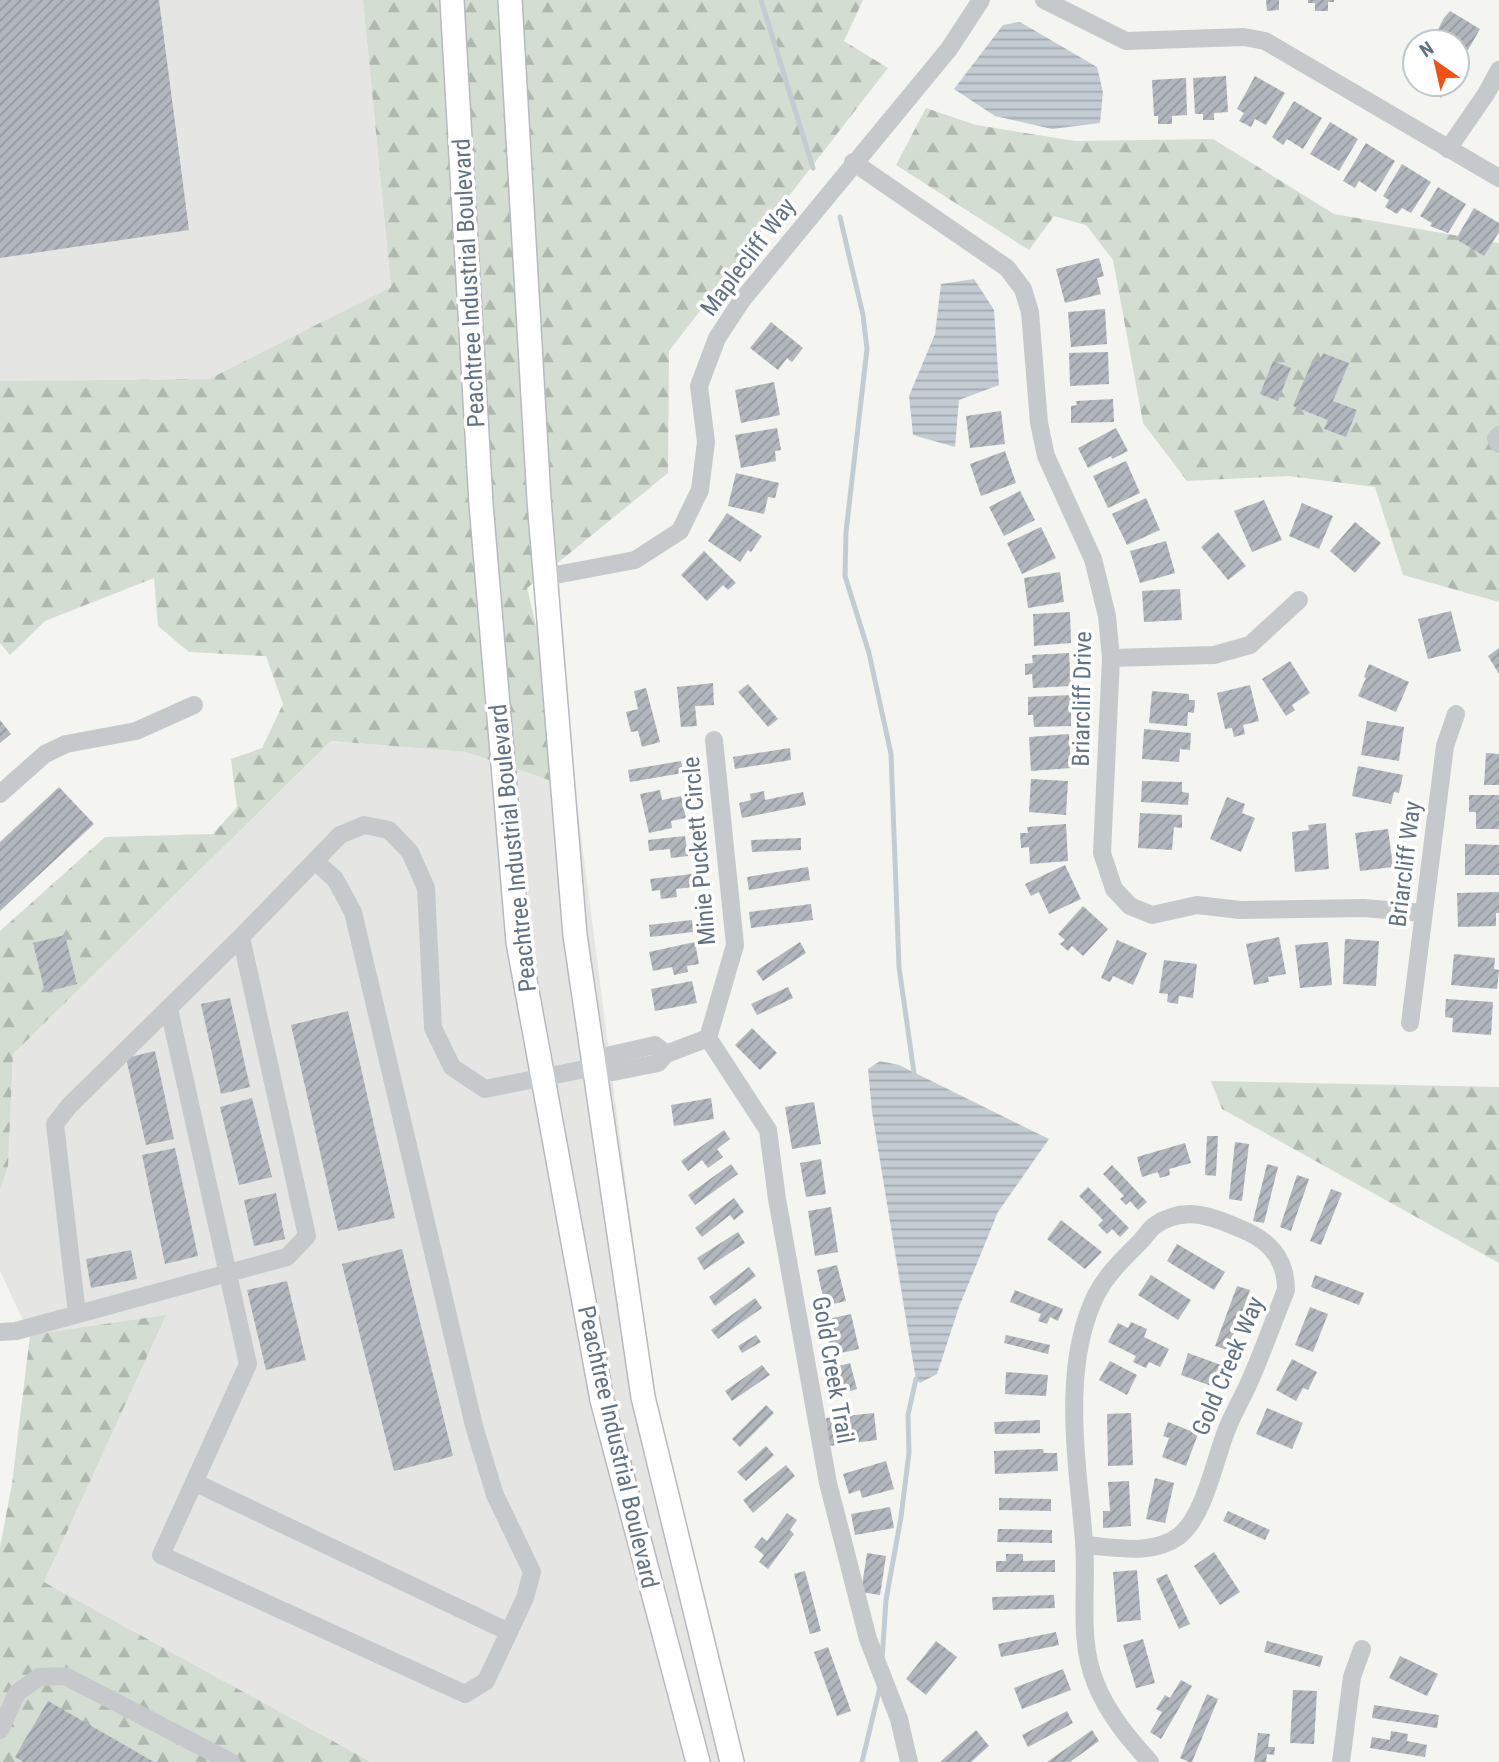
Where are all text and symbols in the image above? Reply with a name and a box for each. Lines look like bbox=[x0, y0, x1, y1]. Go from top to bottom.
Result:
north arrow bbox=[1401, 28, 1471, 98]
text: N bbox=[1416, 37, 1438, 62]
street label: Peachtree Industrial Boulevard bbox=[447, 138, 491, 428]
street label: Maplecliff Way bbox=[695, 193, 801, 321]
street label: Briarcliff Drive bbox=[1067, 631, 1097, 767]
street label: Peachtree Industrial Boulevard bbox=[484, 703, 542, 993]
street label: Minie Puckett Circle bbox=[677, 756, 721, 946]
street label: Briarcliff Way bbox=[1383, 800, 1427, 928]
street label: Gold Creek Way bbox=[1186, 1292, 1270, 1440]
street label: Gold Creek Trail bbox=[806, 1294, 860, 1446]
street label: Peachtree Industrial Boulevard bbox=[572, 1303, 664, 1591]

